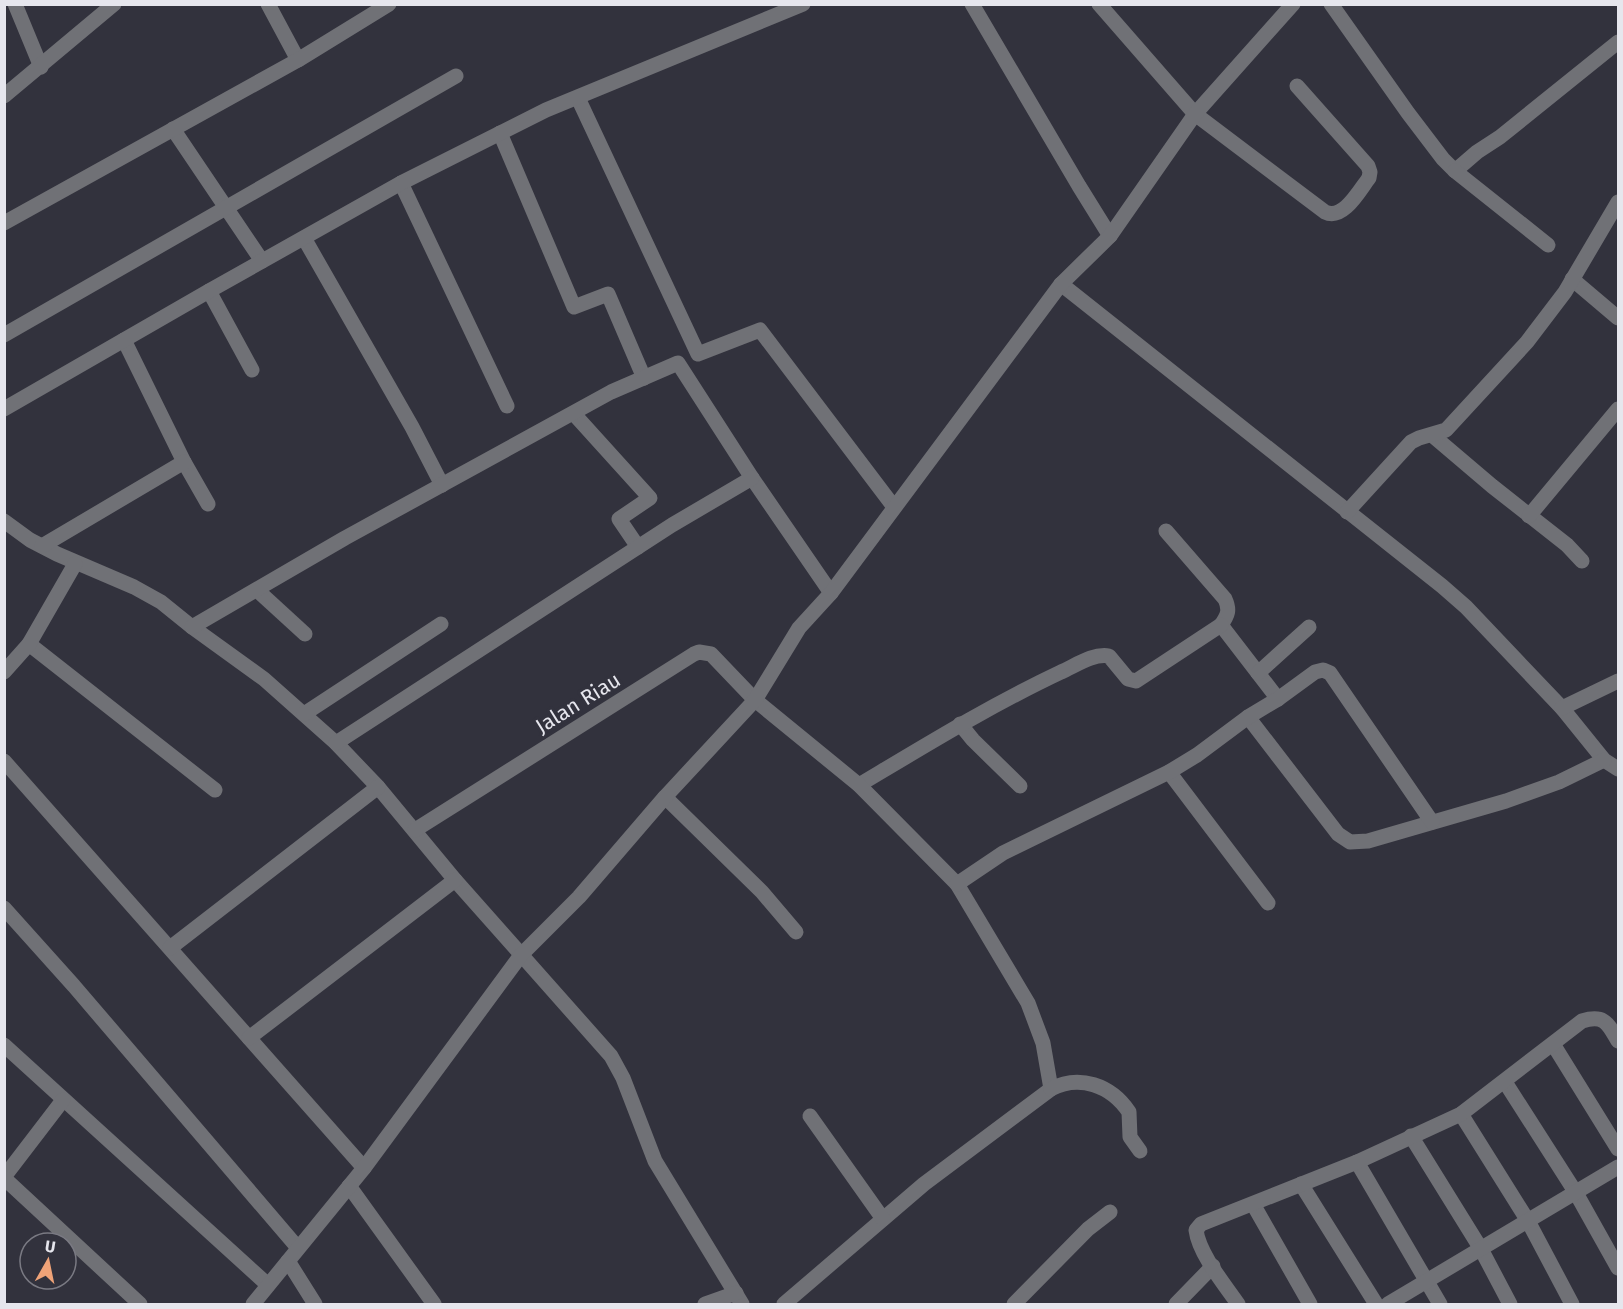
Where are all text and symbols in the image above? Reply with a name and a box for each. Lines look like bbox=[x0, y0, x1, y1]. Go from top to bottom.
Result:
street label: Jalan Riau bbox=[531, 667, 625, 739]
north arrow bbox=[18, 1231, 78, 1291]
text: U bbox=[44, 1236, 57, 1257]

